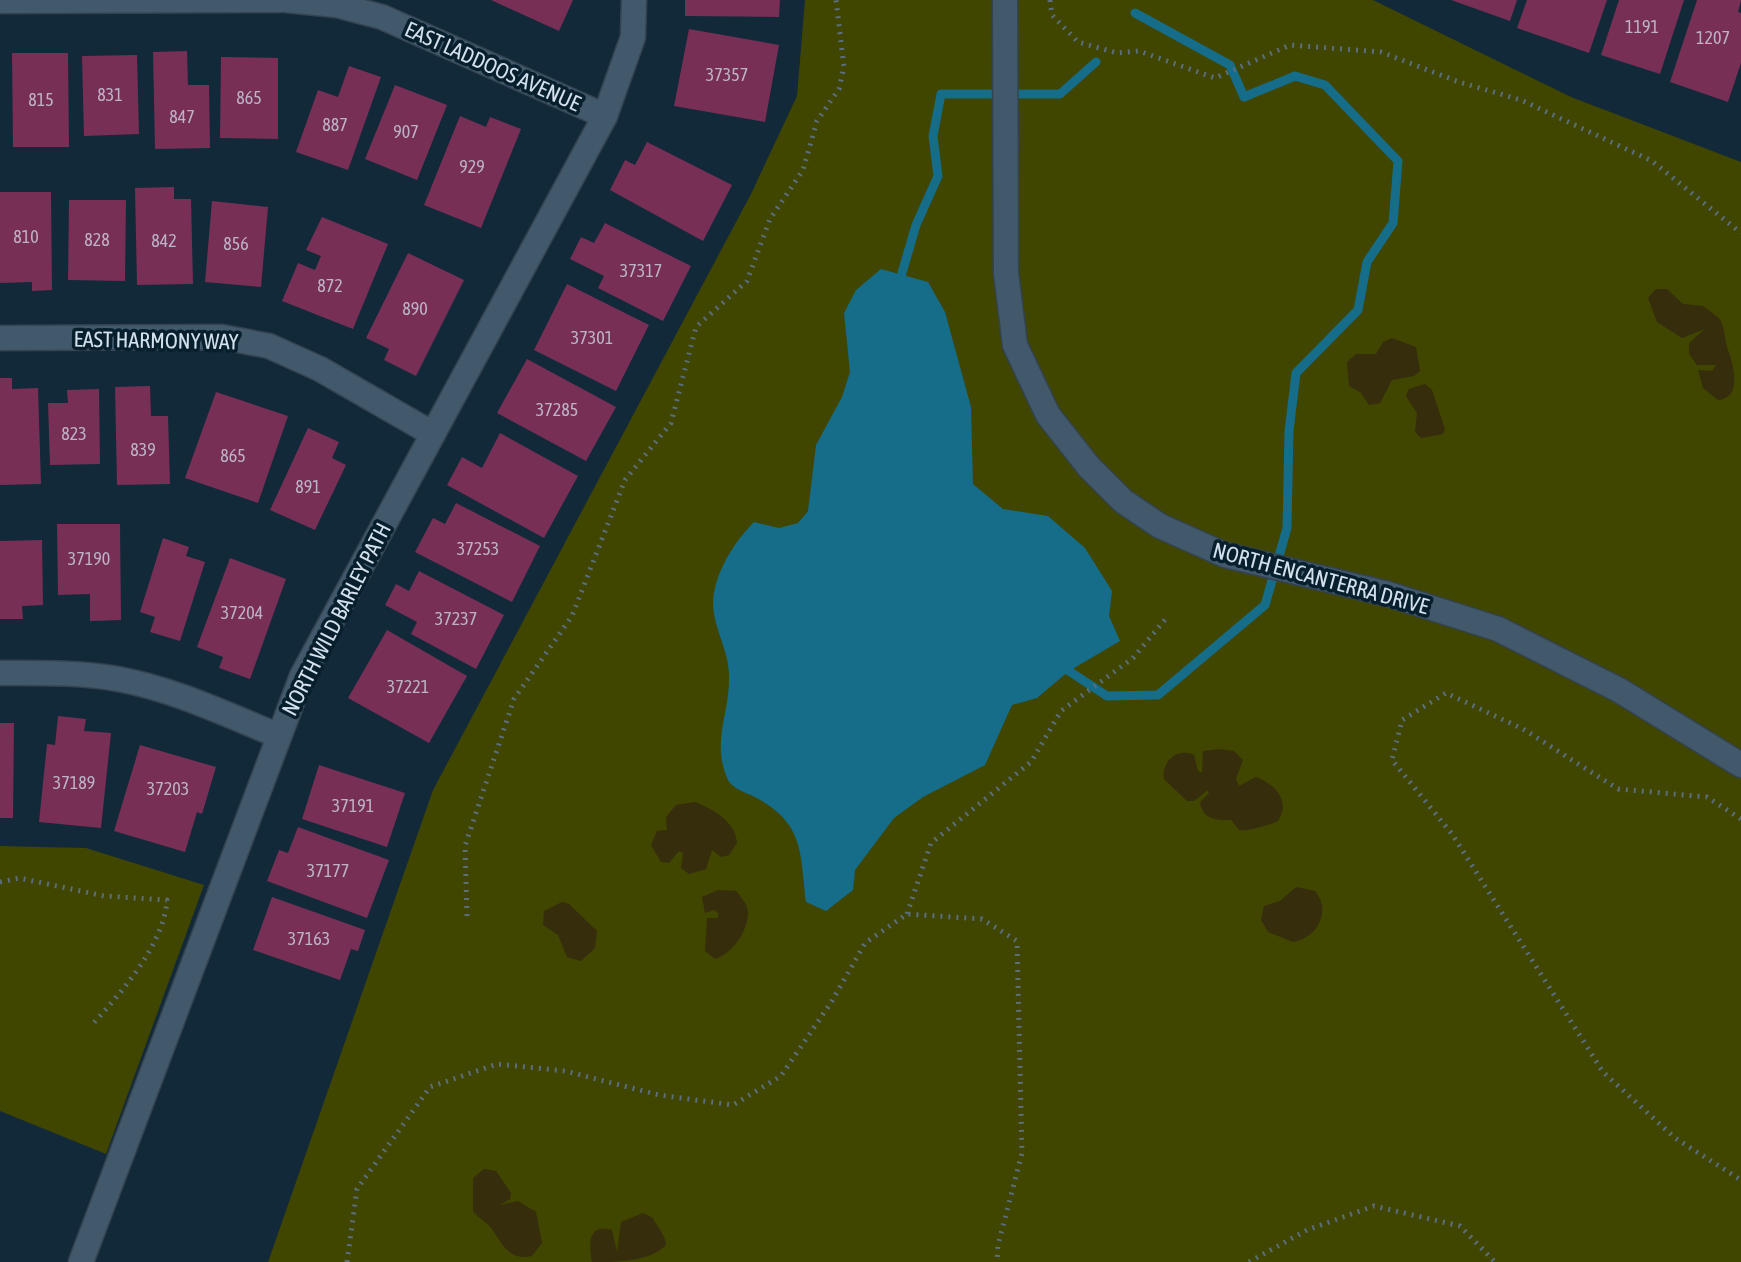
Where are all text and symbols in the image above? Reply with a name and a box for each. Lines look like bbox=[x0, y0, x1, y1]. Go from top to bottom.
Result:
street label: EAST LADDOOS AVENUE bbox=[401, 16, 586, 117]
house number: 1191 bbox=[1625, 16, 1659, 37]
house number: 1207 bbox=[1696, 27, 1730, 48]
house number: 37357 bbox=[706, 64, 748, 85]
house number: 831 bbox=[97, 84, 123, 105]
house number: 865 bbox=[236, 87, 262, 108]
house number: 815 bbox=[28, 89, 54, 110]
house number: 847 bbox=[169, 106, 195, 127]
house number: 887 bbox=[322, 114, 348, 135]
house number: 907 bbox=[393, 121, 419, 142]
house number: 929 bbox=[459, 156, 485, 177]
house number: 810 bbox=[13, 226, 39, 247]
house number: 828 bbox=[84, 229, 110, 250]
house number: 842 bbox=[151, 230, 177, 251]
house number: 856 bbox=[223, 233, 249, 254]
house number: 37317 bbox=[620, 260, 662, 281]
house number: 872 bbox=[317, 275, 343, 296]
house number: 890 bbox=[402, 298, 428, 319]
street label: EAST HARMONY WAY bbox=[73, 326, 239, 354]
house number: 37301 bbox=[571, 327, 613, 348]
house number: 37285 bbox=[536, 399, 578, 420]
house number: 823 bbox=[61, 423, 87, 444]
house number: 839 bbox=[130, 439, 156, 460]
house number: 865 bbox=[220, 445, 246, 466]
house number: 891 bbox=[295, 476, 321, 497]
street label: NORTH WILD BARLEY PATH bbox=[276, 518, 396, 720]
street label: NORTH ENCANTERRA DRIVE bbox=[1210, 537, 1432, 619]
house number: 37253 bbox=[457, 538, 499, 559]
house number: 37190 bbox=[68, 548, 110, 569]
house number: 37204 bbox=[221, 602, 263, 623]
house number: 37237 bbox=[435, 608, 477, 629]
house number: 37221 bbox=[387, 676, 429, 697]
house number: 37189 bbox=[53, 772, 95, 793]
house number: 37203 bbox=[147, 778, 189, 799]
house number: 37191 bbox=[332, 795, 374, 816]
house number: 37177 bbox=[307, 860, 349, 881]
house number: 37163 bbox=[288, 928, 330, 949]

